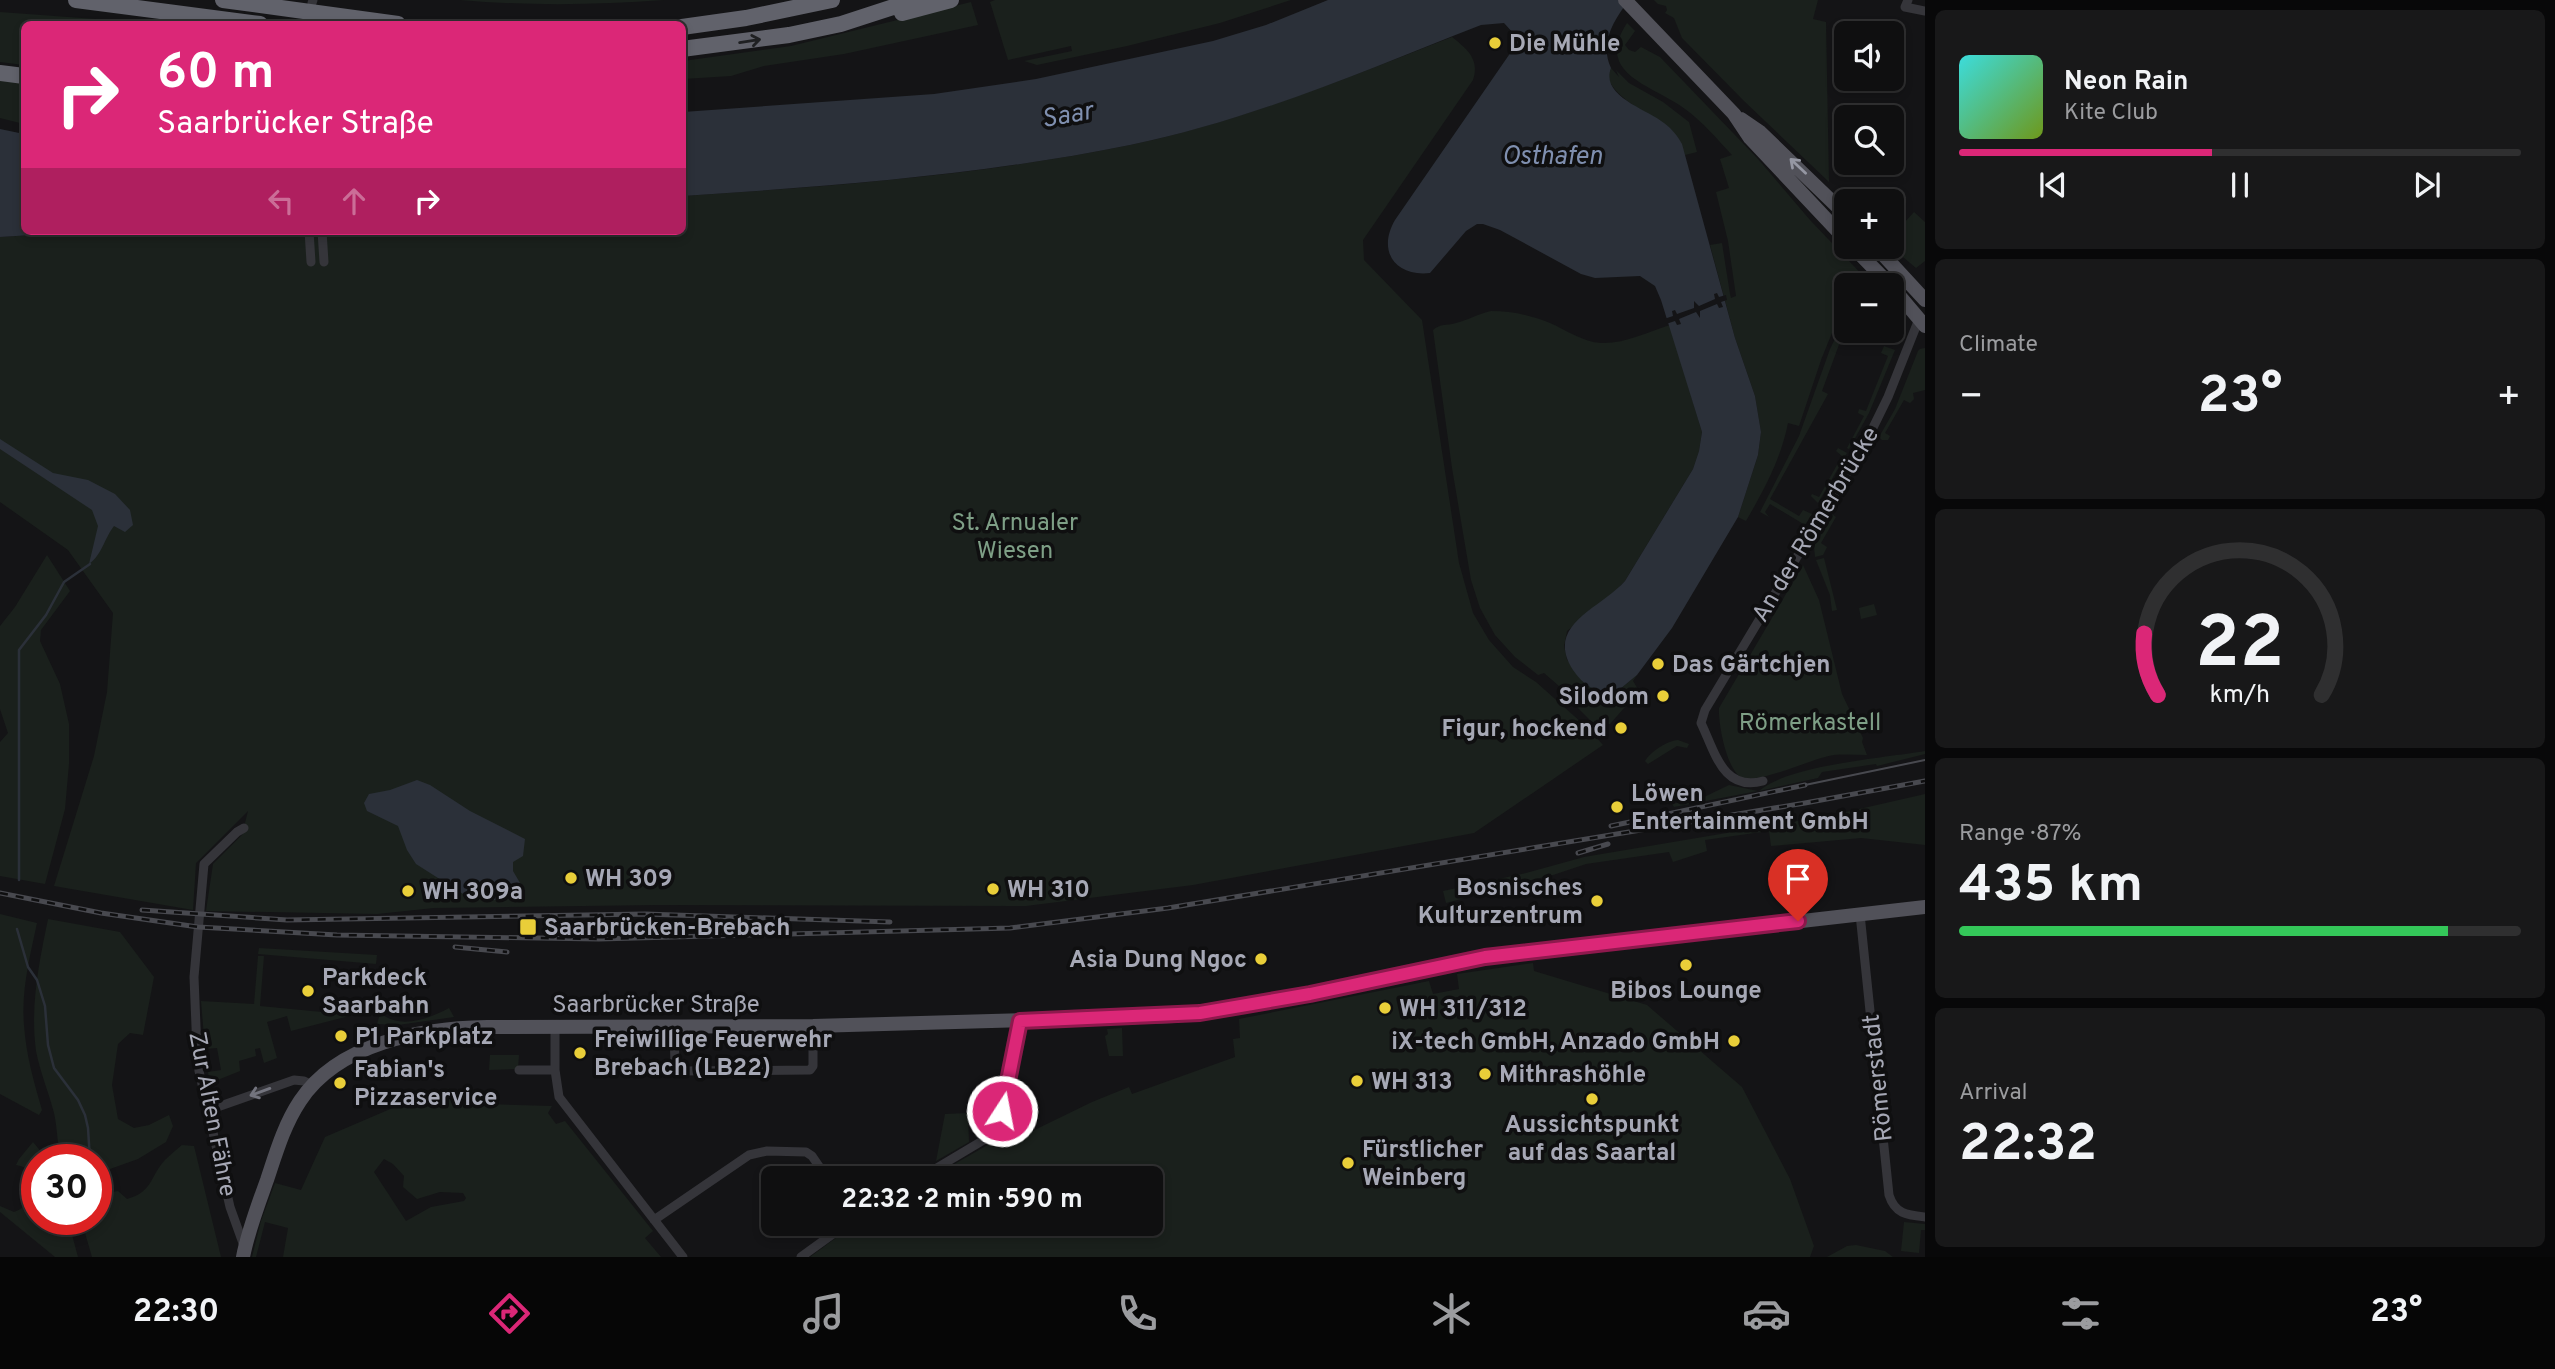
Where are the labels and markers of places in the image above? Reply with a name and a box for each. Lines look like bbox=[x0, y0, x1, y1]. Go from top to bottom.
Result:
place label: Die Mühle bbox=[1509, 30, 1620, 60]
marker: Die Mühle bbox=[1487, 35, 1503, 51]
place label: Das Gärtchjen bbox=[1672, 651, 1831, 681]
marker: Das Gärtchjen bbox=[1650, 656, 1666, 672]
place label: Silodom bbox=[1559, 683, 1649, 713]
marker: Silodom bbox=[1655, 688, 1671, 704]
place label: Figur, hockend bbox=[1442, 715, 1607, 745]
marker: Figur, hockend bbox=[1613, 720, 1629, 736]
place label: Löwen Entertainment GmbH bbox=[1631, 780, 1869, 838]
marker: Löwen Entertainment GmbH bbox=[1609, 799, 1625, 815]
pin bbox=[1768, 849, 1828, 921]
place label: WH 309 bbox=[585, 865, 673, 895]
marker: WH 309 bbox=[563, 870, 579, 886]
place label: Bosnisches Kulturzentrum bbox=[1418, 874, 1583, 932]
place label: WH 310 bbox=[1007, 876, 1090, 906]
place label: WH 309a bbox=[422, 878, 523, 908]
marker: WH 310 bbox=[985, 881, 1001, 897]
marker: WH 309a bbox=[400, 883, 416, 899]
marker: Bosnisches Kulturzentrum bbox=[1589, 893, 1605, 909]
place label: Saarbrücken-Brebach bbox=[544, 914, 791, 944]
marker: Saarbrücken-Brebach bbox=[518, 917, 538, 937]
place label: Asia Dung Ngoc bbox=[1069, 946, 1247, 976]
marker: Asia Dung Ngoc bbox=[1253, 951, 1269, 967]
marker: Bibos Lounge bbox=[1678, 957, 1694, 973]
place label: Parkdeck Saarbahn bbox=[322, 964, 429, 1022]
place label: Bibos Lounge bbox=[1610, 977, 1762, 1007]
marker: Parkdeck Saarbahn bbox=[300, 983, 316, 999]
place label: WH 311/312 bbox=[1399, 995, 1527, 1025]
marker: WH 311/312 bbox=[1377, 1000, 1393, 1016]
place label: P1 Parkplatz bbox=[355, 1023, 494, 1053]
place label: Freiwillige Feuerwehr Brebach (LB22) bbox=[594, 1026, 832, 1084]
marker: P1 Parkplatz bbox=[333, 1028, 349, 1044]
place label: iX-tech GmbH, Anzado GmbH bbox=[1391, 1028, 1720, 1058]
marker: iX-tech GmbH, Anzado GmbH bbox=[1726, 1033, 1742, 1049]
marker: Freiwillige Feuerwehr Brebach (LB22) bbox=[572, 1045, 588, 1061]
place label: Fabian's Pizzaservice bbox=[354, 1056, 497, 1114]
place label: Mithrashöhle bbox=[1499, 1061, 1646, 1091]
marker: Mithrashöhle bbox=[1477, 1066, 1493, 1082]
place label: WH 313 bbox=[1371, 1068, 1453, 1098]
marker: WH 313 bbox=[1349, 1073, 1365, 1089]
marker: Fabian's Pizzaservice bbox=[332, 1075, 348, 1091]
marker: Aussichtspunkt auf das Saartal bbox=[1584, 1091, 1600, 1107]
place label: Aussichtspunkt auf das Saartal bbox=[1505, 1111, 1679, 1169]
place label: Fürstlicher Weinberg bbox=[1362, 1136, 1483, 1194]
marker: Fürstlicher Weinberg bbox=[1340, 1155, 1356, 1171]

